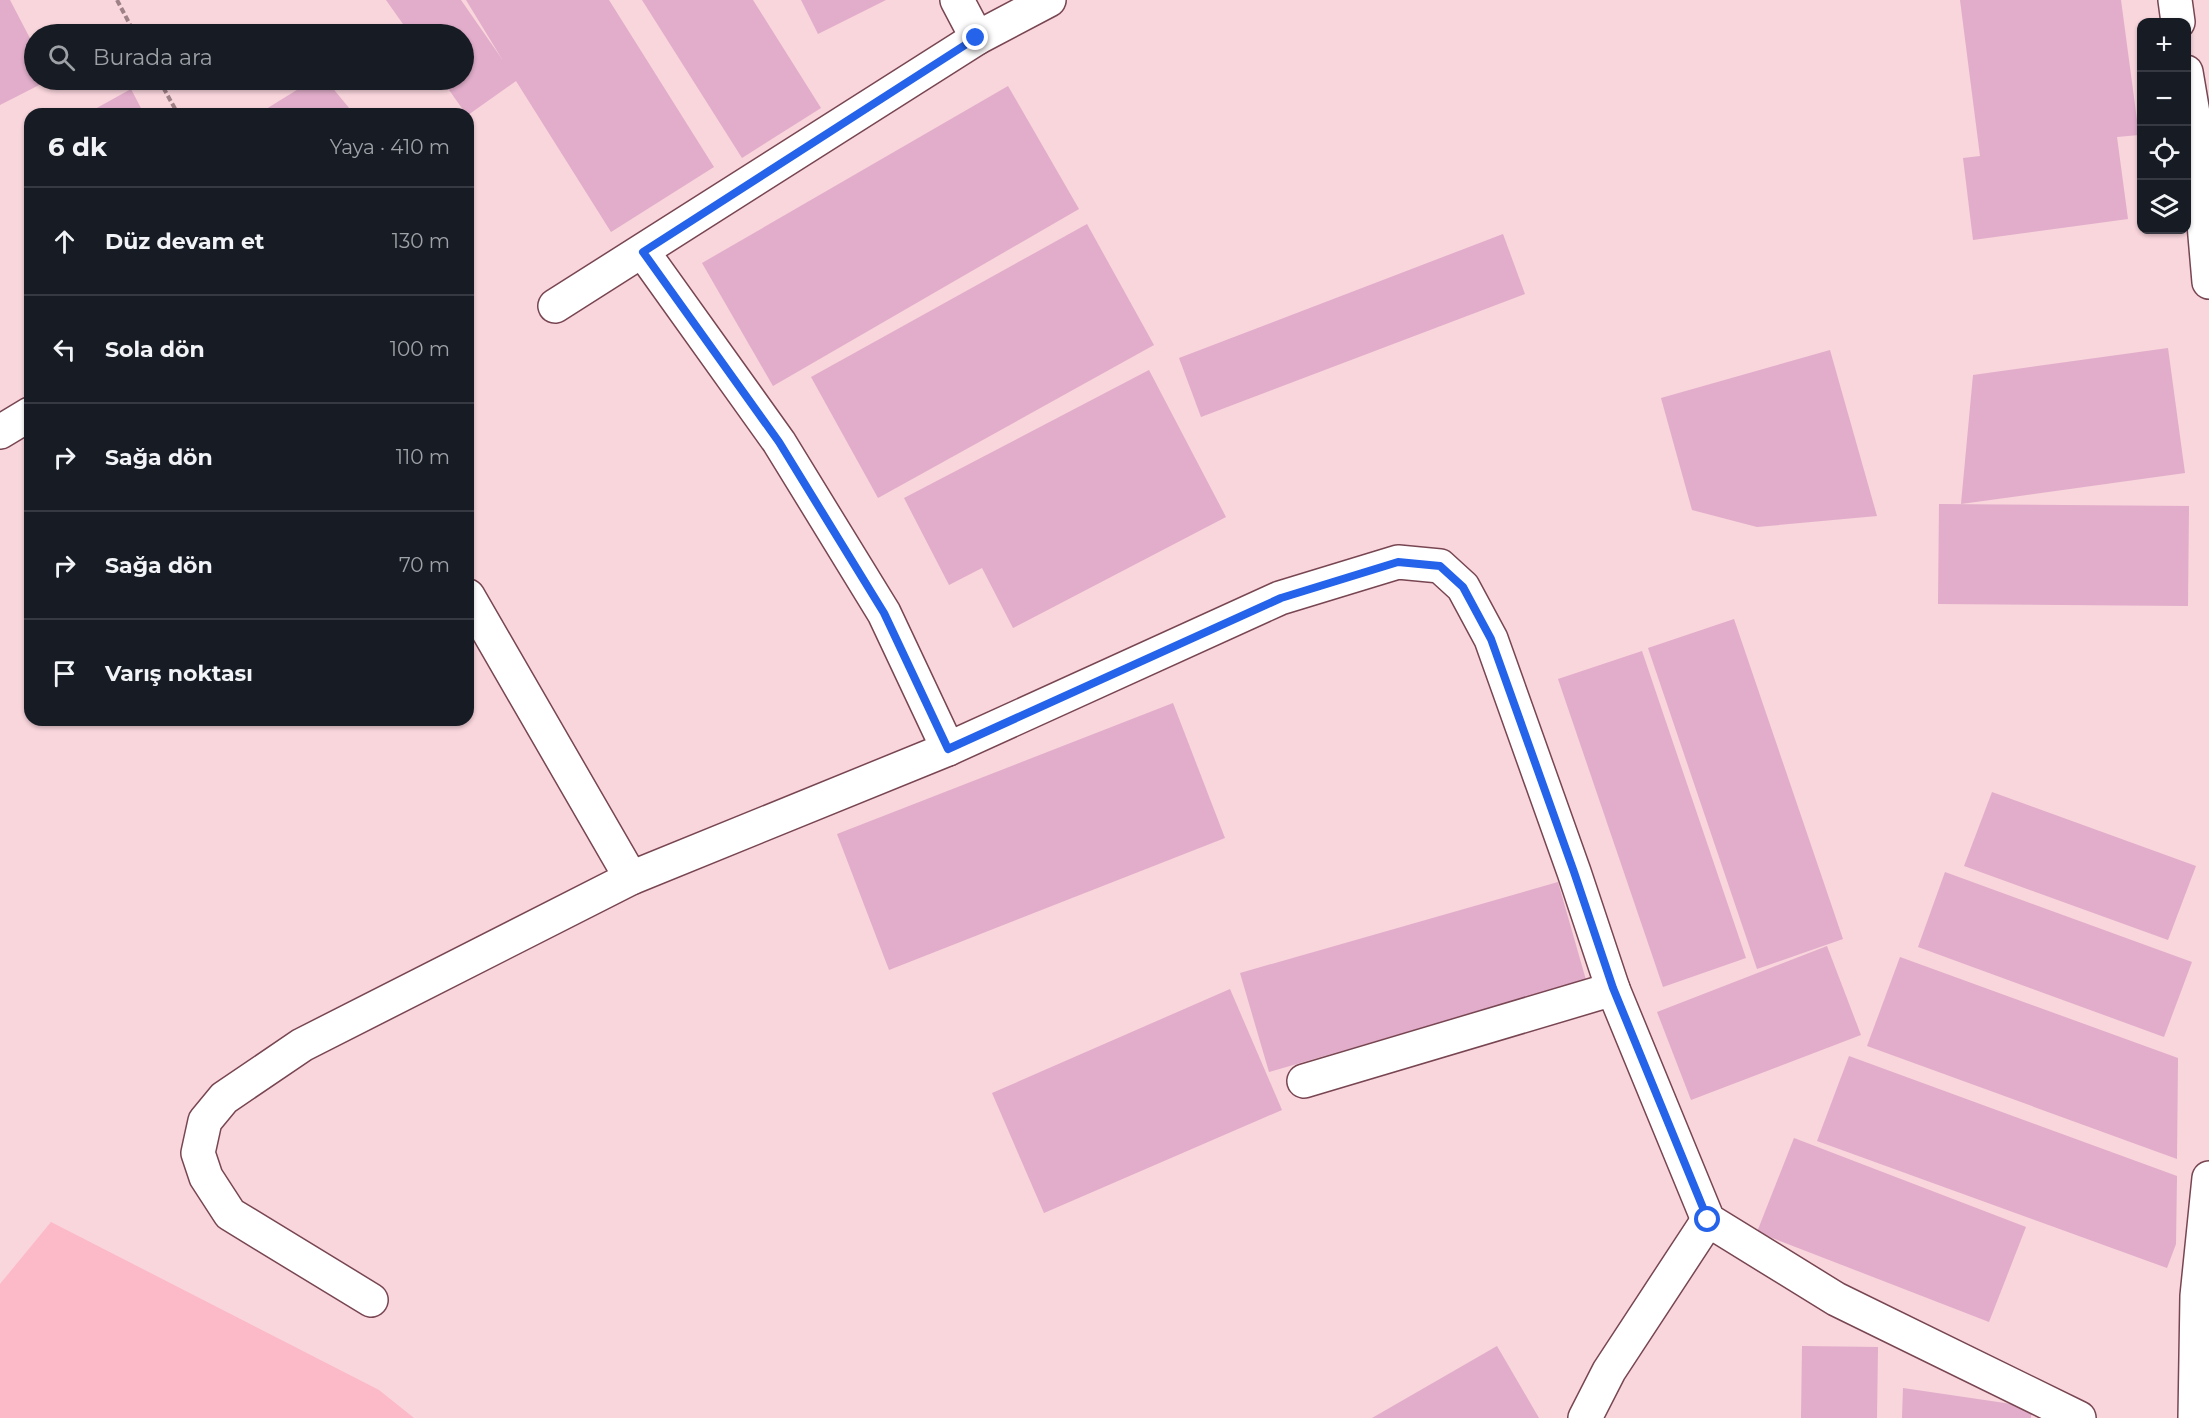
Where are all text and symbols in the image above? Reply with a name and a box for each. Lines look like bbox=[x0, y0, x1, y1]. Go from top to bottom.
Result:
map controls bbox=[2137, 18, 2191, 234]
button: + bbox=[2137, 18, 2191, 72]
search box bbox=[24, 24, 474, 90]
route end bbox=[962, 24, 988, 50]
icon: search bbox=[45, 41, 78, 74]
text: Burada ara bbox=[93, 44, 213, 71]
button: − bbox=[2137, 72, 2191, 126]
button: locate bbox=[2137, 126, 2191, 180]
text: 6 dk bbox=[48, 131, 107, 163]
text: Yaya · 410 m bbox=[330, 135, 450, 159]
button: layers bbox=[2137, 180, 2191, 234]
icon: ahead bbox=[48, 225, 81, 258]
text: Düz devam et bbox=[105, 228, 264, 255]
text: 130 m bbox=[392, 229, 450, 253]
icon: left bbox=[48, 333, 81, 366]
text: Sola dön bbox=[105, 336, 205, 363]
text: 100 m bbox=[390, 337, 450, 361]
icon: right bbox=[48, 441, 81, 474]
text: Sağa dön bbox=[105, 444, 213, 471]
text: 110 m bbox=[396, 445, 450, 469]
icon: right bbox=[48, 549, 81, 582]
text: Sağa dön bbox=[105, 552, 213, 579]
text: 70 m bbox=[399, 553, 450, 577]
icon: arrive bbox=[48, 657, 81, 690]
text: Varış noktası bbox=[105, 660, 253, 687]
route start bbox=[1694, 1206, 1720, 1232]

